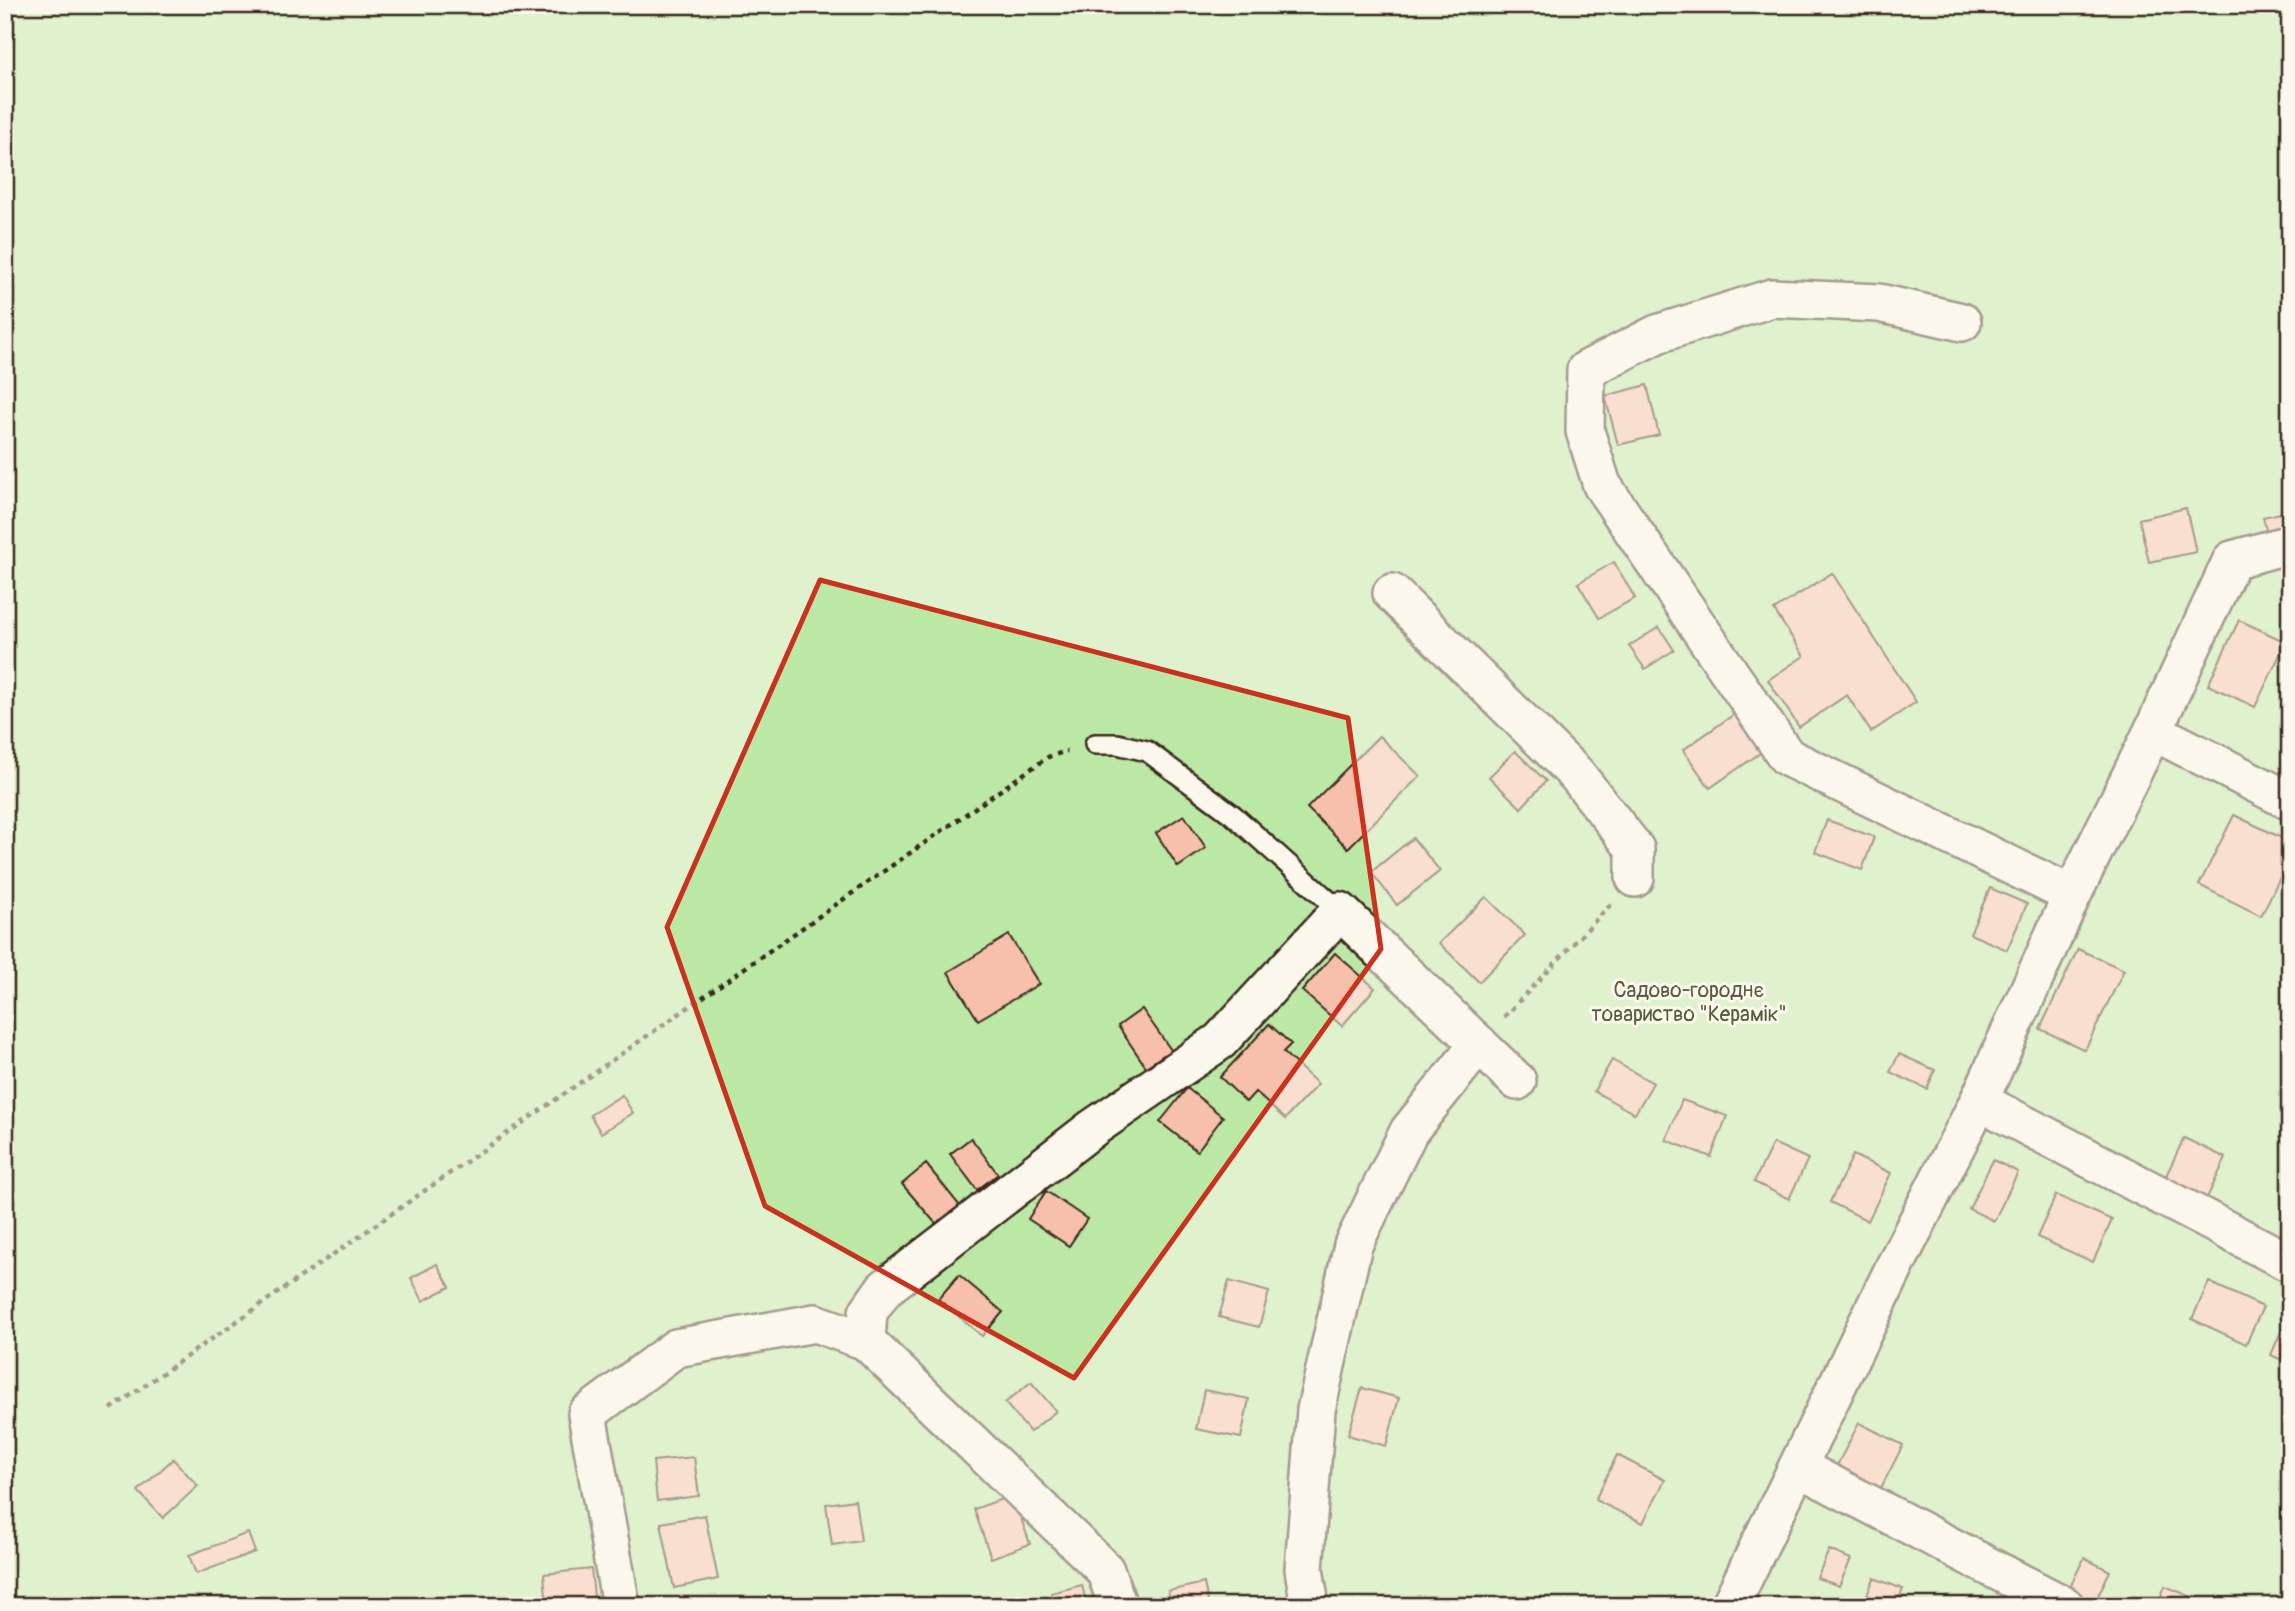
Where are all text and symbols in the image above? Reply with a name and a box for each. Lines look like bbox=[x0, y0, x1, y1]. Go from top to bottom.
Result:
park label: Садово-городнє товариство "Керамік" bbox=[1591, 977, 1787, 1028]

